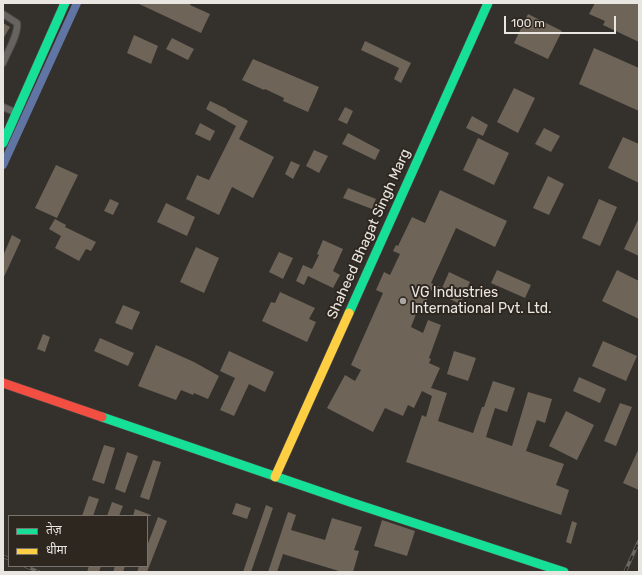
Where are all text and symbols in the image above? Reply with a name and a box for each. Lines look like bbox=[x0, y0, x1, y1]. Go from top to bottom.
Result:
scale bar bbox=[506, 8, 618, 34]
text: 100 m bbox=[511, 16, 545, 30]
street label: Shaheed Bhagat Singh Marg bbox=[324, 146, 414, 322]
place label: VG Industries International Pvt. Ltd. bbox=[411, 285, 552, 318]
marker: VG Industries International Pvt. Ltd. bbox=[398, 296, 408, 306]
legend bbox=[8, 515, 148, 567]
text: तेज़ bbox=[46, 523, 62, 537]
text: धीमा bbox=[46, 543, 67, 557]

